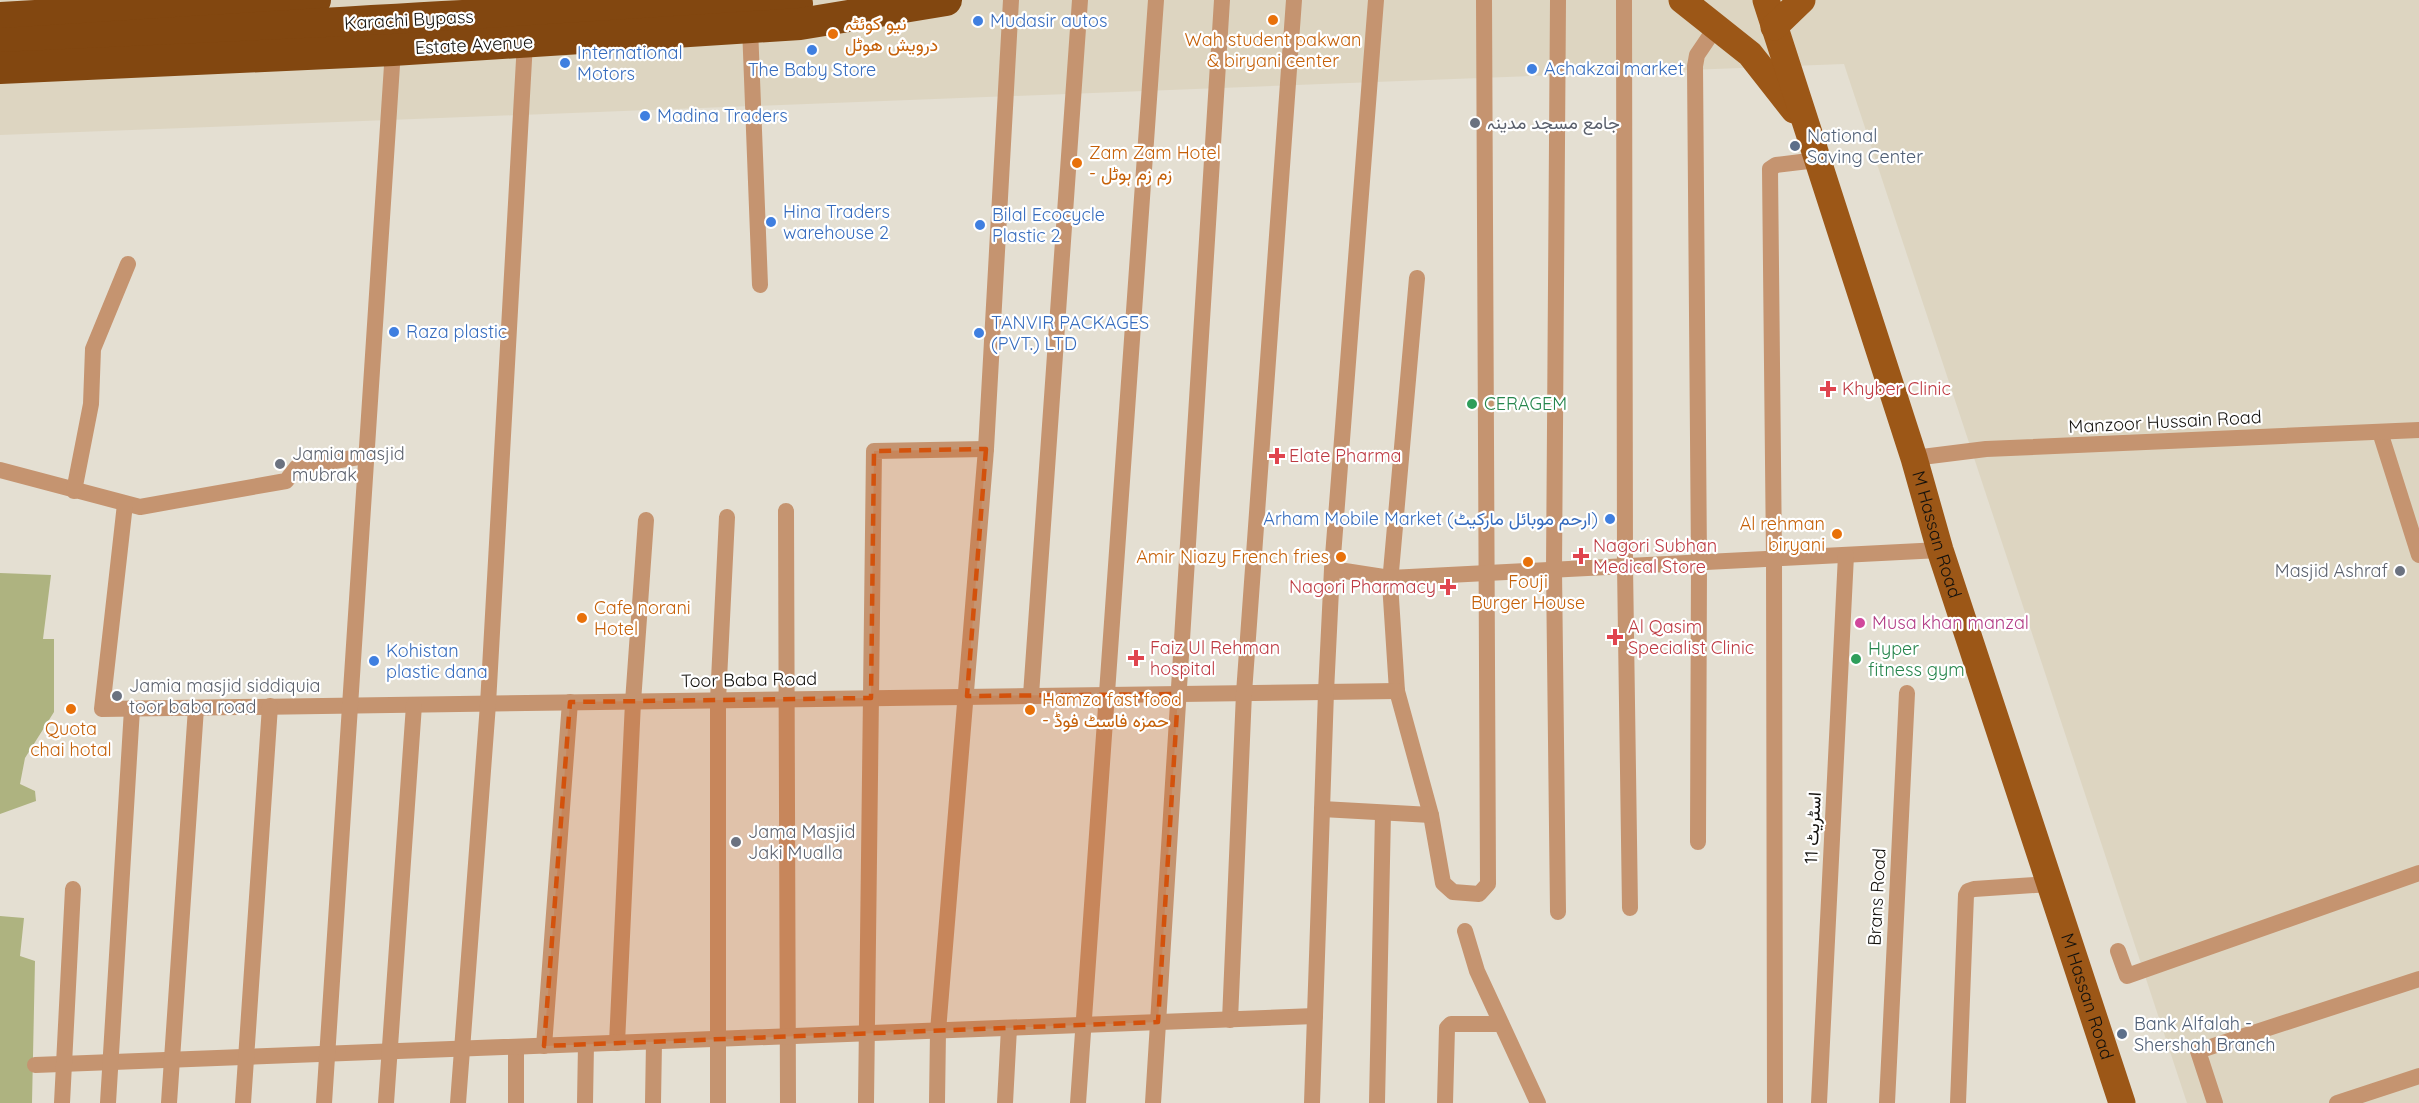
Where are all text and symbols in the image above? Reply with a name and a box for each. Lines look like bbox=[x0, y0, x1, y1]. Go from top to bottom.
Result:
street label: Karachi Bypass bbox=[344, 5, 474, 34]
place label: Mudasir autos bbox=[990, 9, 1107, 32]
place label: نیو کوئٹہ درویش ھوٹل bbox=[845, 12, 938, 56]
marker: Wah student pakwan & biryani center bbox=[1266, 13, 1280, 27]
marker: Mudasir autos bbox=[971, 14, 985, 28]
marker: نیو کوئٹہ درویش ھوٹل bbox=[826, 27, 840, 41]
place label: Wah student pakwan & biryani center bbox=[1185, 28, 1361, 72]
street label: Estate Avenue bbox=[414, 30, 534, 59]
place label: International Motors bbox=[577, 41, 683, 85]
marker: The Baby Store bbox=[805, 43, 819, 57]
marker: International Motors bbox=[558, 56, 572, 70]
place label: Achakzai market bbox=[1544, 57, 1684, 80]
place label: The Baby Store bbox=[748, 58, 876, 81]
marker: Achakzai market bbox=[1525, 62, 1539, 76]
place label: Madina Traders bbox=[657, 104, 788, 127]
marker: Madina Traders bbox=[638, 109, 652, 123]
place label: جامع مسجد مدینہ bbox=[1487, 111, 1620, 135]
marker: جامع مسجد مدینہ bbox=[1468, 116, 1482, 130]
place label: National Saving Center bbox=[1807, 124, 1923, 168]
marker: National Saving Center bbox=[1788, 139, 1802, 153]
place label: Zam Zam Hotel - زم زم ہوٹل bbox=[1089, 141, 1221, 186]
marker: Zam Zam Hotel - زم زم ہوٹل bbox=[1070, 156, 1084, 170]
place label: Hina Traders warehouse 2 bbox=[783, 200, 890, 244]
place label: Bilal Ecocycle Plastic 2 bbox=[992, 203, 1105, 247]
marker: Hina Traders warehouse 2 bbox=[764, 215, 778, 229]
marker: Bilal Ecocycle Plastic 2 bbox=[973, 218, 987, 232]
place label: TANVIR PACKAGES (PVT.) LTD bbox=[991, 311, 1149, 355]
place label: Raza plastic bbox=[406, 320, 507, 343]
marker: Raza plastic bbox=[387, 325, 401, 339]
marker: TANVIR PACKAGES (PVT.) LTD bbox=[972, 326, 986, 340]
place label: Khyber Clinic bbox=[1842, 377, 1951, 400]
marker: Khyber Clinic bbox=[1819, 380, 1837, 398]
place label: CERAGEM bbox=[1484, 392, 1567, 415]
marker: CERAGEM bbox=[1465, 397, 1479, 411]
street label: Manzoor Hussain Road bbox=[2068, 405, 2262, 438]
place label: Jamia masjid mubrak bbox=[292, 442, 405, 486]
place label: Elate Pharma bbox=[1289, 444, 1401, 467]
marker: Elate Pharma bbox=[1270, 449, 1284, 463]
marker: Jamia masjid mubrak bbox=[273, 457, 287, 471]
street label: M Hassan Road bbox=[1907, 468, 1967, 601]
place label: Arham Mobile Market (ارحم موبائل مارکیٹ) bbox=[1263, 507, 1598, 531]
marker: Arham Mobile Market (ارحم موبائل مارکیٹ) bbox=[1603, 512, 1617, 526]
place label: Al rehman biryani bbox=[1740, 512, 1825, 556]
marker: Al rehman biryani bbox=[1830, 527, 1844, 541]
place label: Nagori Subhan Medical Store bbox=[1593, 534, 1717, 578]
place label: Amir Niazy French fries bbox=[1136, 545, 1329, 568]
marker: Nagori Subhan Medical Store bbox=[1574, 549, 1588, 563]
marker: Amir Niazy French fries bbox=[1334, 550, 1348, 564]
marker: Fouji Burger House bbox=[1521, 555, 1535, 569]
place label: Masjid Ashraf bbox=[2275, 559, 2389, 582]
marker: Masjid Ashraf bbox=[2393, 564, 2407, 578]
place label: Fouji Burger House bbox=[1471, 570, 1585, 614]
place label: Nagori Pharmacy bbox=[1289, 575, 1436, 598]
marker: Nagori Pharmacy bbox=[1441, 580, 1455, 594]
place label: Cafe norani Hotel bbox=[594, 596, 691, 640]
marker: Cafe norani Hotel bbox=[575, 611, 589, 625]
place label: Musa khan manzal bbox=[1872, 611, 2029, 634]
place label: Al Qasim Specialist Clinic bbox=[1628, 615, 1754, 659]
marker: Musa khan manzal bbox=[1853, 616, 1867, 630]
marker: Al Qasim Specialist Clinic bbox=[1606, 628, 1624, 646]
place label: Faiz Ul Rehman hospital bbox=[1150, 636, 1280, 680]
place label: Hyper fitness gym bbox=[1868, 637, 1965, 681]
place label: Kohistan plastic dana bbox=[386, 639, 488, 683]
marker: Faiz Ul Rehman hospital bbox=[1127, 649, 1145, 667]
marker: Hyper fitness gym bbox=[1849, 652, 1863, 666]
marker: Kohistan plastic dana bbox=[367, 654, 381, 668]
street label: Toor Baba Road bbox=[681, 667, 817, 692]
place label: Jamia masjid siddiquia toor baba road bbox=[129, 674, 320, 718]
place label: Hamza fast food - حمزہ فاسٹ فوڈ bbox=[1042, 688, 1182, 732]
marker: Jamia masjid siddiquia toor baba road bbox=[110, 689, 124, 703]
marker: Quota chai hotal bbox=[64, 702, 78, 716]
marker: Hamza fast food - حمزہ فاسٹ فوڈ bbox=[1023, 703, 1037, 717]
place label: Quota chai hotal bbox=[30, 717, 112, 761]
street label: اسٹریٹ 11 bbox=[1799, 791, 1826, 865]
place label: Jama Masjid Jaki Mualla bbox=[748, 820, 855, 864]
marker: Jama Masjid Jaki Mualla bbox=[729, 835, 743, 849]
street label: Brans Road bbox=[1862, 848, 1891, 946]
street label: M Hassan Road bbox=[2056, 930, 2119, 1063]
place label: Bank Alfalah - Shershah Branch bbox=[2134, 1012, 2275, 1056]
marker: Bank Alfalah - Shershah Branch bbox=[2115, 1027, 2129, 1041]

